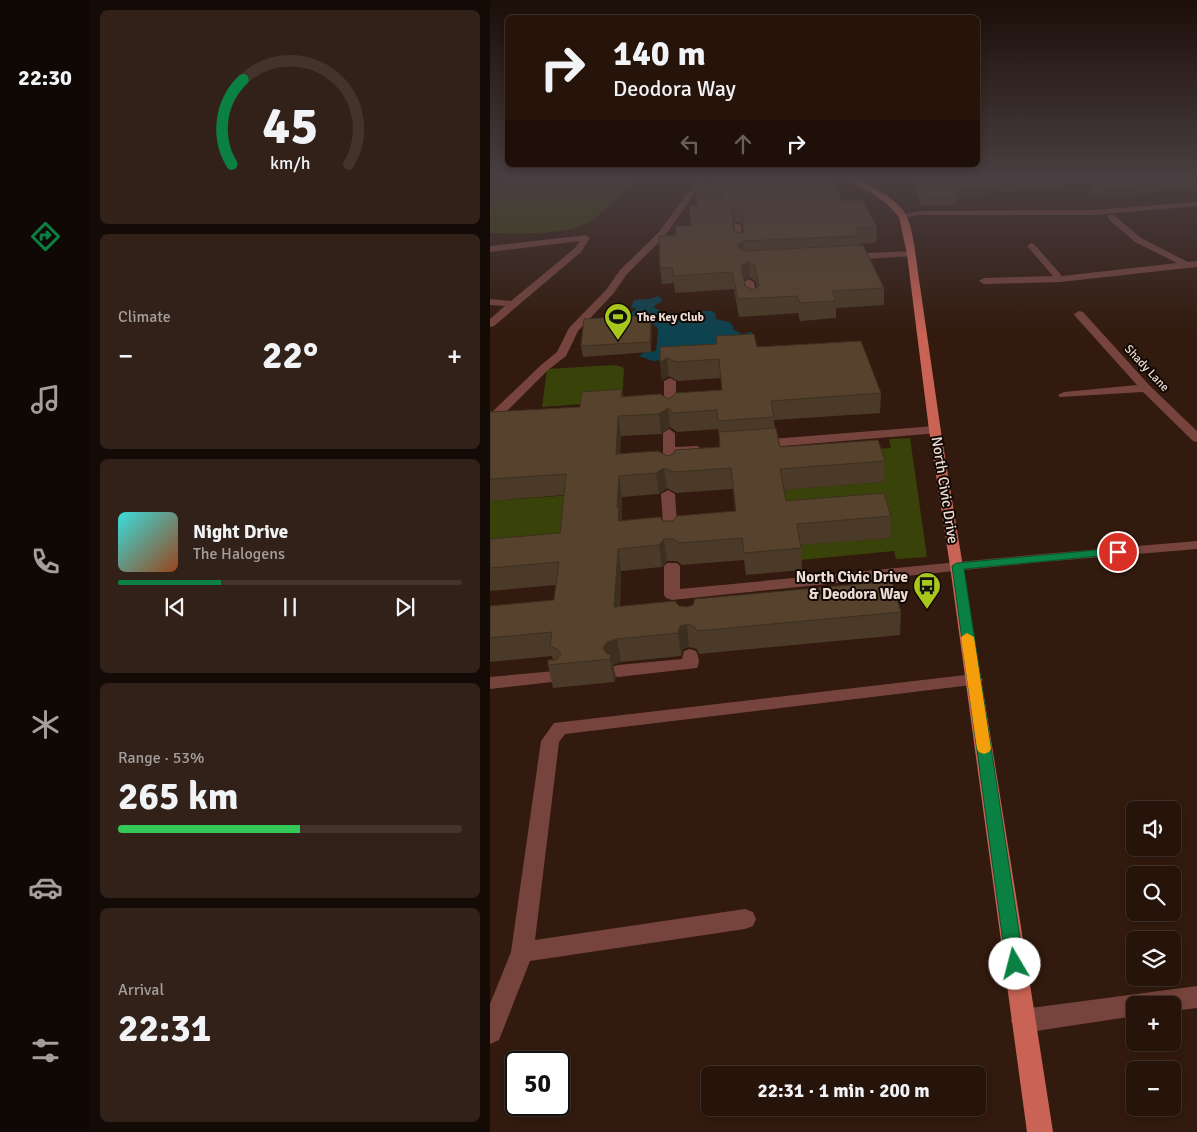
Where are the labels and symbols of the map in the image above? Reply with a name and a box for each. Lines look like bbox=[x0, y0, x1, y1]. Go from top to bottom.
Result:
sports icon: The Key Club bbox=[603, 302, 633, 341]
place label: The Key Club bbox=[637, 310, 704, 325]
street label: Shady Lane bbox=[1121, 342, 1172, 395]
street label: North Civic Drive bbox=[928, 435, 962, 545]
pin bbox=[1097, 531, 1139, 573]
place label: North Civic Drive & Deodora Way bbox=[796, 568, 909, 603]
bus stop icon: North Civic Drive & Deodora Way bbox=[912, 571, 942, 610]
position arrow bbox=[988, 937, 1040, 989]
speed limit sign: 50 bbox=[505, 1051, 570, 1116]

